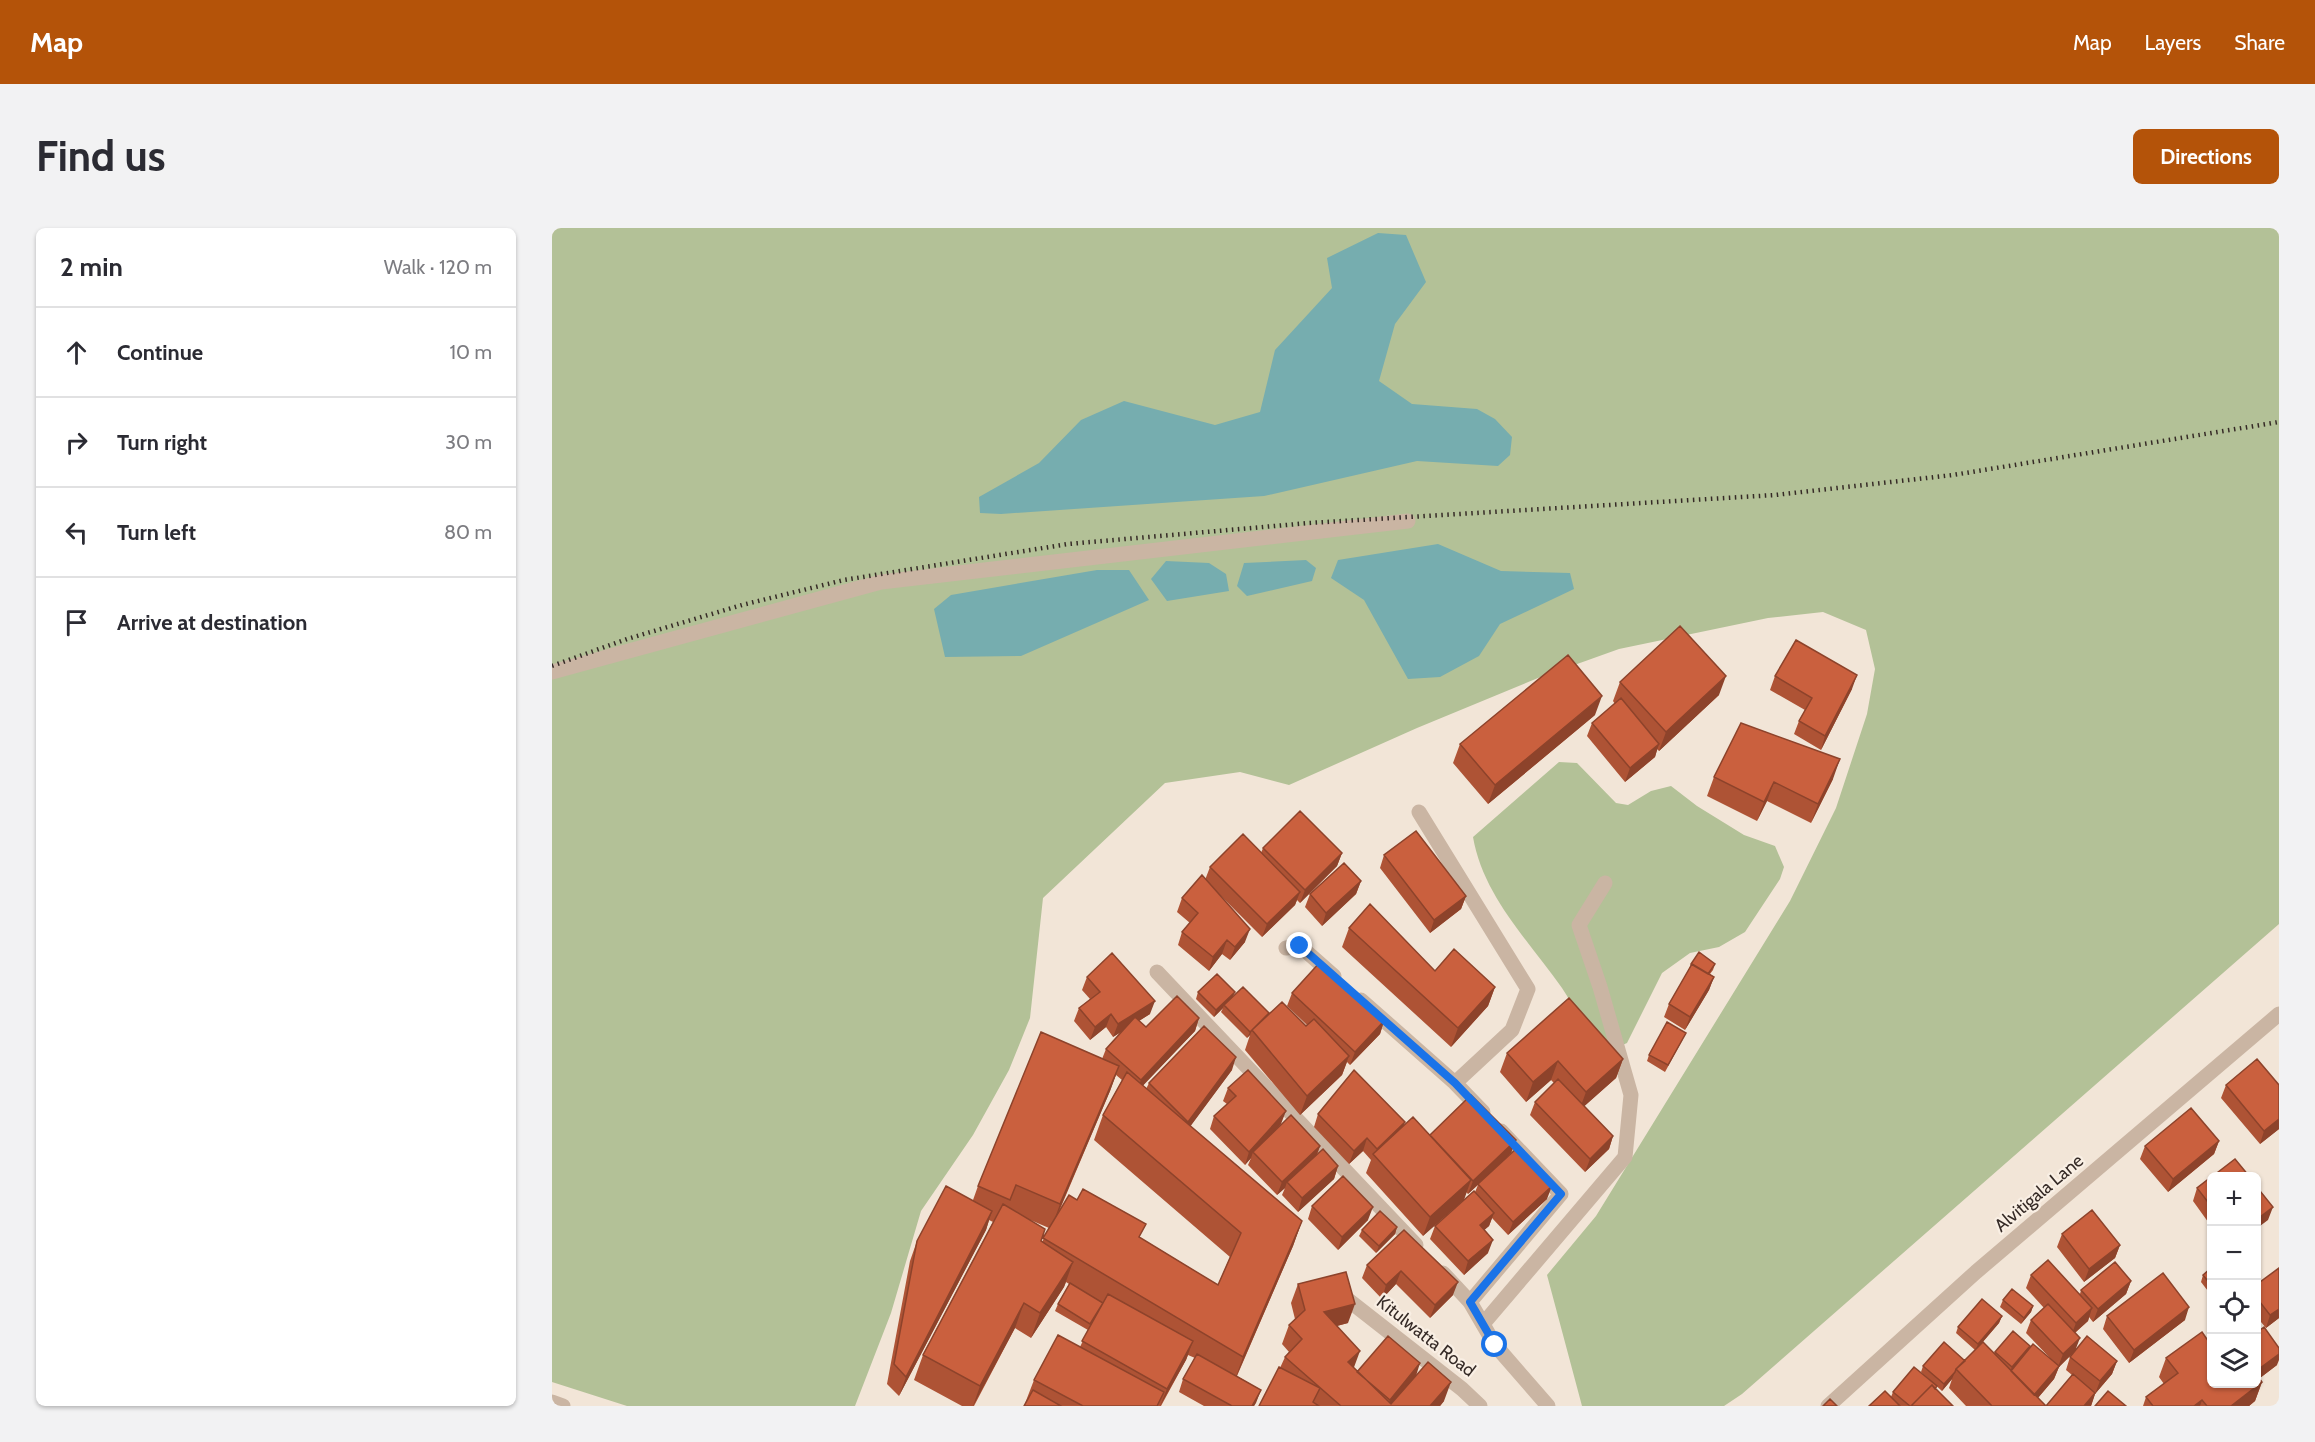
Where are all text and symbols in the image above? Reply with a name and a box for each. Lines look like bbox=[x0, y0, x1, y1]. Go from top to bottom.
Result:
text: Map bbox=[30, 25, 83, 59]
text: Map bbox=[2073, 30, 2112, 55]
text: Layers bbox=[2145, 30, 2201, 55]
text: Share bbox=[2234, 30, 2285, 55]
button: Directions bbox=[2133, 129, 2279, 184]
text: Find us bbox=[36, 130, 165, 182]
text: 2 min bbox=[60, 251, 123, 283]
text: Walk · 120 m bbox=[384, 255, 492, 279]
icon: ahead bbox=[60, 336, 93, 369]
text: Continue bbox=[117, 339, 203, 366]
text: 10 m bbox=[449, 340, 492, 364]
icon: right bbox=[60, 426, 93, 459]
text: Turn right bbox=[117, 429, 207, 456]
text: 30 m bbox=[445, 430, 492, 454]
icon: left bbox=[60, 516, 93, 549]
text: Turn left bbox=[117, 519, 196, 546]
text: 80 m bbox=[444, 520, 492, 544]
icon: arrive bbox=[60, 606, 93, 639]
text: Arrive at destination bbox=[117, 609, 307, 636]
route end bbox=[1286, 932, 1312, 958]
street label: Alvitigala Lane bbox=[1990, 1150, 2088, 1236]
map controls bbox=[2207, 1172, 2261, 1388]
button: + bbox=[2207, 1172, 2261, 1226]
button: − bbox=[2207, 1226, 2261, 1280]
button: locate bbox=[2207, 1280, 2261, 1334]
street label: Kitulwatta Road bbox=[1372, 1291, 1480, 1381]
route start bbox=[1481, 1331, 1507, 1357]
button: layers bbox=[2207, 1334, 2261, 1388]

